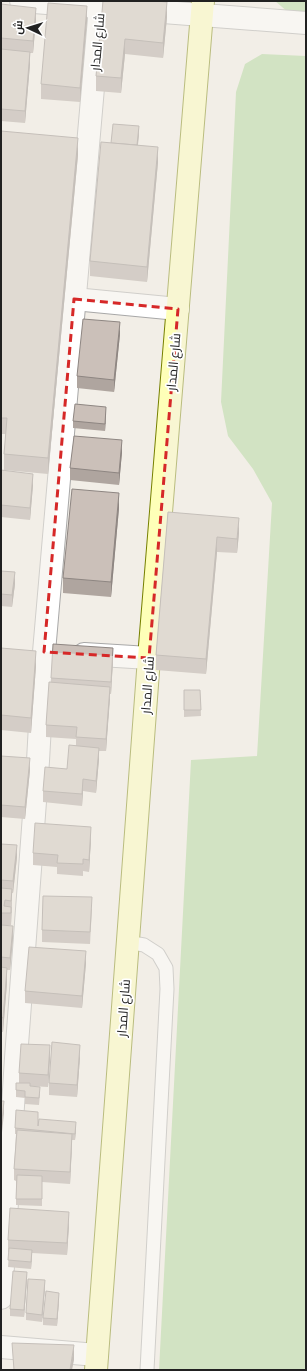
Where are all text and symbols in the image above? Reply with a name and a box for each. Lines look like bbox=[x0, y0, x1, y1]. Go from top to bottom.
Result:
north arrow bbox=[8, 8, 48, 48]
street label: شارع المدار bbox=[87, 13, 108, 73]
text: ش bbox=[12, 20, 25, 35]
street label: شارع المدار bbox=[163, 333, 184, 393]
street label: شارع المدار bbox=[138, 656, 158, 716]
street label: شارع المدار bbox=[114, 979, 134, 1039]

